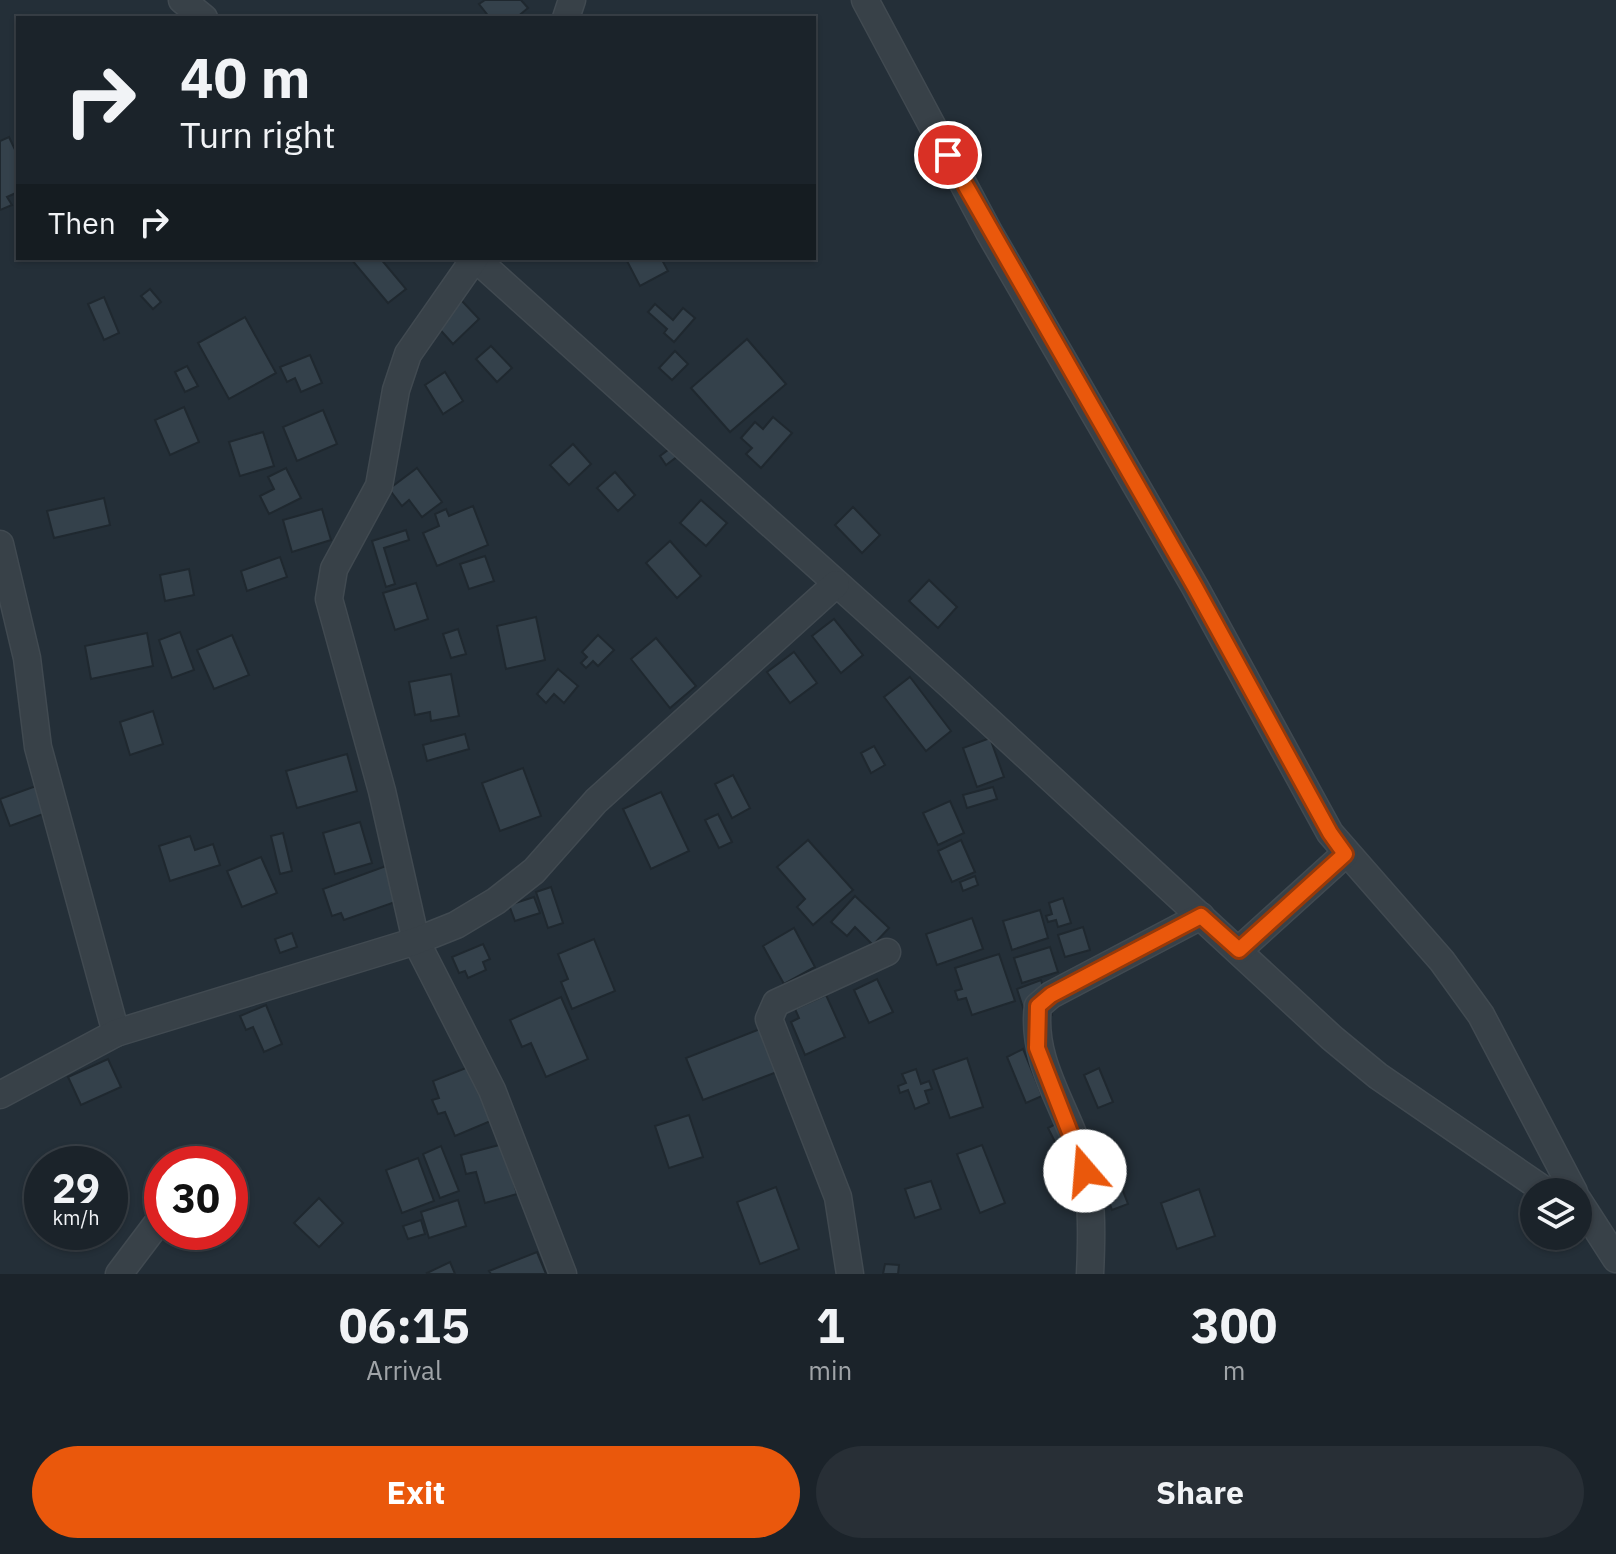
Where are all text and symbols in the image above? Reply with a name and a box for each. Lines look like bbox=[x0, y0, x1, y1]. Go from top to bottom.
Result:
text: 40 m bbox=[180, 41, 310, 113]
icon: right bbox=[48, 48, 152, 152]
text: Turn right bbox=[180, 111, 336, 158]
pin bbox=[914, 121, 982, 189]
icon: arrive bbox=[926, 133, 970, 177]
icon: right bbox=[132, 200, 176, 244]
text: Then bbox=[48, 203, 116, 242]
position arrow bbox=[1043, 1129, 1127, 1213]
speed limit sign: 30 bbox=[144, 1146, 248, 1250]
text: 29 bbox=[52, 1162, 100, 1214]
map controls bbox=[1520, 1178, 1592, 1250]
button: layers bbox=[1520, 1178, 1592, 1250]
text: km/h bbox=[52, 1204, 100, 1231]
text: 06:15 bbox=[339, 1294, 470, 1356]
text: 1 bbox=[816, 1294, 845, 1356]
text: 300 bbox=[1191, 1294, 1277, 1356]
text: Arrival bbox=[366, 1353, 442, 1387]
text: min bbox=[808, 1353, 852, 1387]
text: m bbox=[1223, 1353, 1245, 1387]
button: Exit bbox=[32, 1446, 800, 1538]
button: Share bbox=[816, 1446, 1584, 1538]

